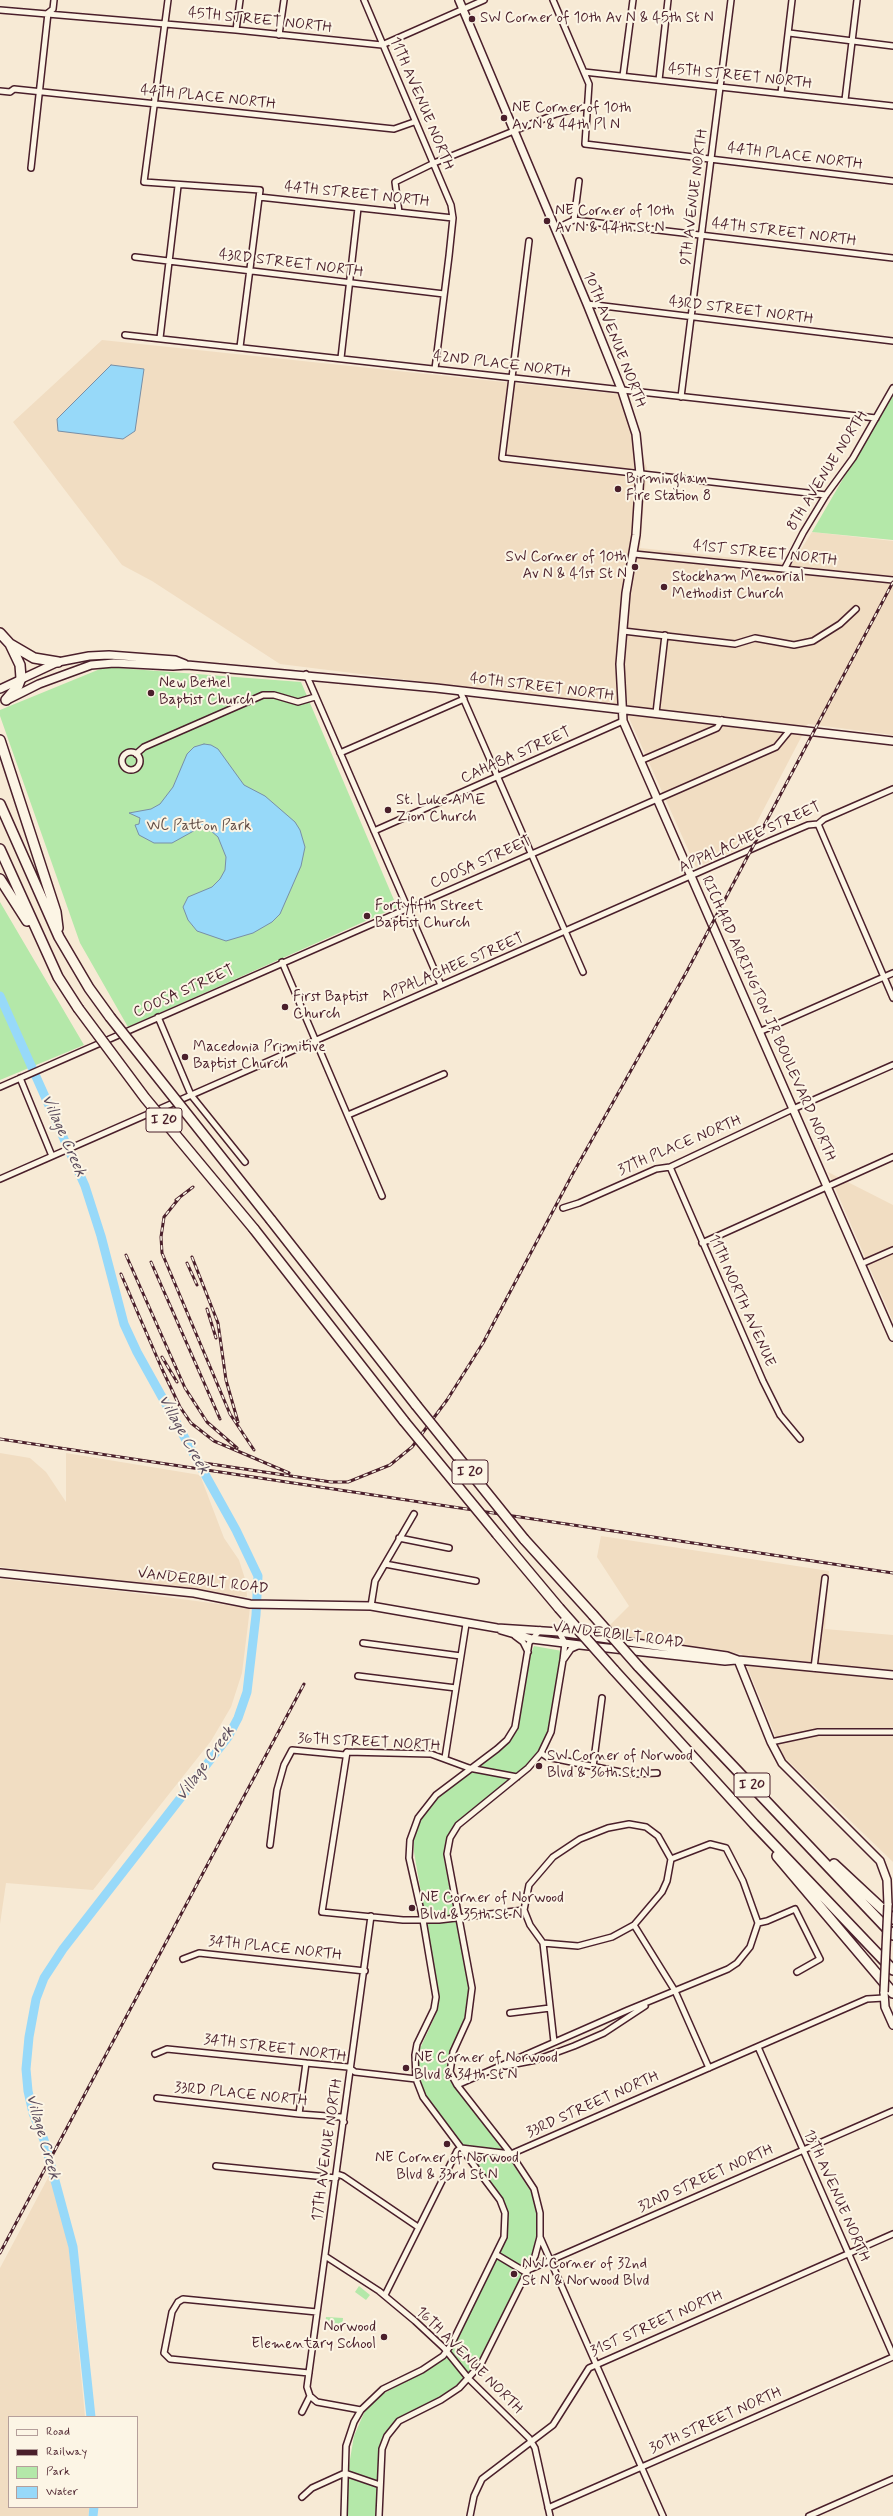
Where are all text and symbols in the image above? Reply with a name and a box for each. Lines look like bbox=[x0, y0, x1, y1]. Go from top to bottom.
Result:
street label: 45TH STREET NORTH bbox=[187, 4, 333, 38]
place label: SW Corner of 10th Av N & 45th St N bbox=[480, 10, 714, 28]
marker: SW Corner of 10th Av N & 45th St N bbox=[467, 14, 477, 24]
street label: 11TH AVENUE NORTH bbox=[385, 35, 457, 173]
street label: 45TH STREET NORTH bbox=[667, 60, 813, 94]
street label: 44TH PLACE NORTH bbox=[139, 82, 277, 114]
place label: NE Corner of 10th Av N & 44th Pl N bbox=[512, 100, 631, 135]
marker: NE Corner of 10th Av N & 44th Pl N bbox=[499, 113, 509, 123]
street label: 9TH AVENUE NORTH bbox=[678, 128, 712, 266]
street label: 44TH PLACE NORTH bbox=[726, 140, 864, 174]
street label: 44TH STREET NORTH bbox=[283, 178, 431, 212]
place label: NE Corner of 10th Av N & 44th St N bbox=[555, 203, 674, 238]
street label: 44TH STREET NORTH bbox=[710, 215, 858, 251]
marker: NE Corner of 10th Av N & 44th St N bbox=[542, 216, 552, 226]
street label: 43RD STREET NORTH bbox=[218, 246, 364, 282]
street label: 10TH AVENUE NORTH bbox=[578, 269, 650, 411]
street label: 43RD STREET NORTH bbox=[668, 293, 814, 329]
street label: 42ND PLACE NORTH bbox=[432, 348, 572, 382]
street label: 8TH AVENUE NORTH bbox=[784, 408, 872, 534]
place label: Birmingham Fire Station 8 bbox=[626, 471, 711, 506]
marker: Birmingham Fire Station 8 bbox=[613, 484, 623, 494]
street label: 41ST STREET NORTH bbox=[692, 537, 838, 571]
place label: SW Corner of 10th Av N & 41st St N bbox=[506, 549, 627, 584]
marker: SW Corner of 10th Av N & 41st St N bbox=[630, 562, 640, 572]
place label: Stockham Memorial Methodist Church bbox=[672, 569, 804, 604]
marker: Stockham Memorial Methodist Church bbox=[659, 582, 669, 592]
street label: 40TH STREET NORTH bbox=[469, 670, 615, 706]
place label: New Bethel Baptist Church bbox=[159, 675, 254, 710]
marker: New Bethel Baptist Church bbox=[146, 688, 156, 698]
street label: CAHABA STREET bbox=[458, 724, 574, 788]
place label: St. Luke AME Zion Church bbox=[396, 792, 486, 827]
street label: APPALACHEE STREET bbox=[676, 799, 824, 877]
marker: St. Luke AME Zion Church bbox=[383, 805, 393, 815]
park label: WC Patton Park bbox=[147, 818, 251, 836]
street label: COOSA STREET bbox=[428, 833, 534, 893]
street label: RICHARD ARRINGTON JR BOULEVARD NORTH bbox=[697, 873, 839, 1165]
place label: Fortyfifth Street Baptist Church bbox=[375, 898, 483, 933]
marker: Fortyfifth Street Baptist Church bbox=[362, 911, 372, 921]
street label: APPALACHEE STREET bbox=[379, 930, 527, 1006]
street label: COOSA STREET bbox=[131, 962, 237, 1022]
place label: First Baptist Church bbox=[293, 989, 369, 1024]
marker: First Baptist Church bbox=[280, 1002, 290, 1012]
place label: Macedonia Primitive Baptist Church bbox=[193, 1039, 326, 1074]
marker: Macedonia Primitive Baptist Church bbox=[180, 1052, 190, 1062]
water label: Village Creek bbox=[36, 1092, 90, 1180]
road number: I 20 bbox=[146, 1108, 182, 1132]
street label: 37TH PLACE NORTH bbox=[615, 1112, 745, 1180]
street label: 11TH NORTH AVENUE bbox=[704, 1232, 778, 1370]
water label: Village Creek bbox=[153, 1392, 213, 1478]
road number: I 20 bbox=[452, 1460, 488, 1484]
street label: VANDERBILT ROAD bbox=[136, 1565, 270, 1599]
street label: VANDERBILT ROAD bbox=[551, 1619, 685, 1653]
water label: Village Creek bbox=[172, 1723, 240, 1805]
street label: 36TH STREET NORTH bbox=[297, 1730, 441, 1756]
place label: SW Corner of Norwood Blvd & 36th St N bbox=[547, 1748, 693, 1783]
marker: SW Corner of Norwood Blvd & 36th St N bbox=[534, 1761, 544, 1771]
road number: I 20 bbox=[734, 1773, 770, 1797]
place label: NE Corner of Norwood Blvd & 35th St N bbox=[420, 1890, 564, 1925]
marker: NE Corner of Norwood Blvd & 35th St N bbox=[407, 1903, 417, 1913]
street label: 34TH PLACE NORTH bbox=[207, 1933, 343, 1965]
street label: 34TH STREET NORTH bbox=[202, 2031, 348, 2067]
place label: NE Corner of Norwood Blvd & 34th St N bbox=[414, 2050, 558, 2085]
marker: NE Corner of Norwood Blvd & 34th St N bbox=[401, 2063, 411, 2073]
street label: 33RD STREET NORTH bbox=[524, 2068, 662, 2142]
street label: 17TH AVENUE NORTH bbox=[309, 2077, 347, 2223]
street label: 33RD PLACE NORTH bbox=[173, 2079, 309, 2111]
water label: Village Creek bbox=[21, 2092, 63, 2182]
street label: 13TH AVENUE NORTH bbox=[799, 2127, 873, 2265]
marker: NE Corner of Norwood Blvd & 33rd St N bbox=[442, 2139, 452, 2149]
street label: 32ND STREET NORTH bbox=[635, 2141, 777, 2217]
place label: NE Corner of Norwood Blvd & 33rd St N bbox=[375, 2150, 519, 2185]
place label: NW Corner of 32nd St N & Norwood Blvd bbox=[522, 2256, 649, 2291]
marker: NW Corner of 32nd St N & Norwood Blvd bbox=[509, 2269, 519, 2279]
street label: 31ST STREET NORTH bbox=[588, 2287, 726, 2361]
street label: 16TH AVENUE NORTH bbox=[411, 2303, 527, 2419]
place label: Norwood Elementary School bbox=[251, 2319, 376, 2354]
marker: Norwood Elementary School bbox=[379, 2332, 389, 2342]
street label: 30TH STREET NORTH bbox=[647, 2384, 785, 2458]
legend bbox=[8, 2416, 138, 2508]
text: Road bbox=[46, 2424, 70, 2440]
text: Railway bbox=[46, 2444, 87, 2460]
text: Park bbox=[46, 2464, 70, 2480]
text: Water bbox=[46, 2484, 78, 2500]

